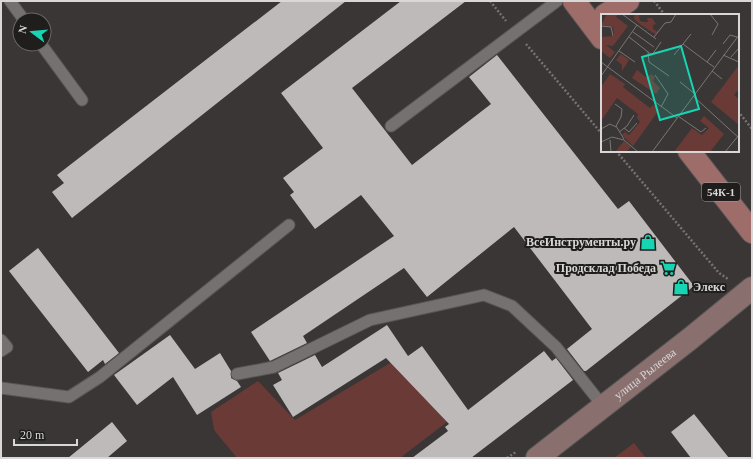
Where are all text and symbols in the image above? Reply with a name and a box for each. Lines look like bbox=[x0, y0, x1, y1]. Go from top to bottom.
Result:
north arrow bbox=[12, 12, 52, 52]
inset map bbox=[601, 14, 739, 152]
text: N bbox=[16, 24, 29, 35]
road number: 54К-1 bbox=[702, 183, 740, 201]
shop icon: ВсеИнструменты.ру bbox=[639, 233, 657, 251]
place label: ВсеИнструменты.ру bbox=[526, 235, 636, 249]
supermarket icon: Продсклад Победа bbox=[659, 259, 677, 277]
place label: Продсклад Победа bbox=[556, 261, 656, 275]
shop icon: Элекс bbox=[672, 278, 690, 296]
place label: Элекс bbox=[693, 280, 726, 294]
street label: улица Рылеева bbox=[611, 345, 679, 402]
scale bar bbox=[14, 421, 77, 447]
text: 20 m bbox=[20, 428, 45, 442]

